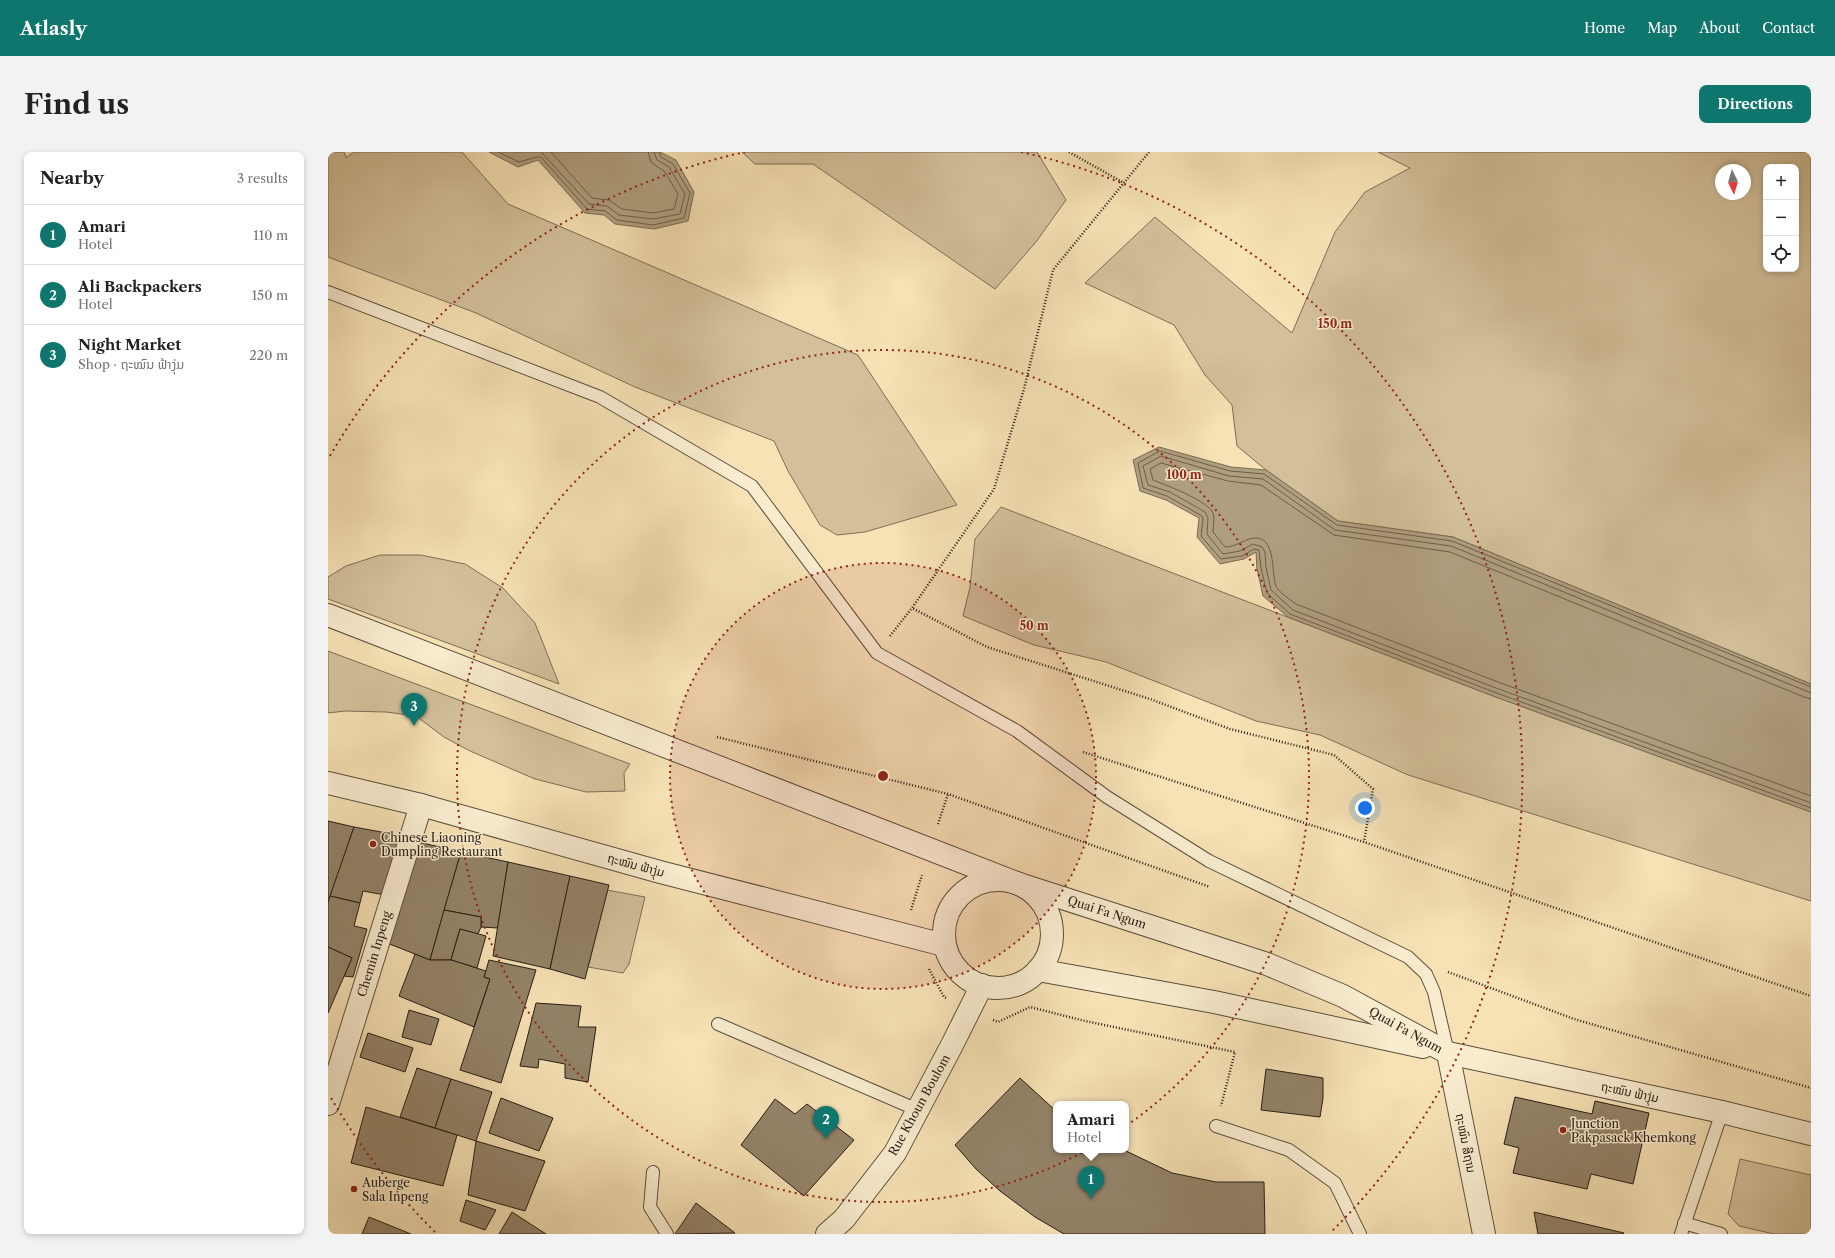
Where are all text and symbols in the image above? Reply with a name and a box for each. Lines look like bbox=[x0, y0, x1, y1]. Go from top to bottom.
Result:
text: Atlasly bbox=[20, 17, 87, 40]
text: Home bbox=[1584, 19, 1625, 37]
text: Map bbox=[1647, 19, 1677, 37]
text: About bbox=[1699, 19, 1740, 37]
text: Contact bbox=[1762, 19, 1815, 37]
button: Directions bbox=[1699, 85, 1811, 123]
text: Find us bbox=[24, 87, 129, 121]
north arrow bbox=[1715, 164, 1751, 200]
map controls bbox=[1763, 164, 1799, 272]
button: + bbox=[1763, 164, 1799, 200]
text: Nearby bbox=[40, 168, 104, 188]
text: 3 results bbox=[237, 170, 288, 186]
button: − bbox=[1763, 200, 1799, 236]
text: Amari bbox=[78, 217, 126, 236]
text: 1 bbox=[50, 227, 56, 243]
text: 110 m bbox=[253, 227, 288, 243]
text: Hotel bbox=[78, 236, 113, 252]
button: locate bbox=[1763, 236, 1799, 272]
text: Ali Backpackers bbox=[78, 277, 202, 296]
text: 2 bbox=[49, 287, 57, 303]
text: 150 m bbox=[252, 287, 288, 303]
text: Hotel bbox=[78, 296, 113, 312]
text: 150 m bbox=[1318, 316, 1352, 331]
text: Night Market bbox=[78, 335, 181, 354]
text: 3 bbox=[49, 347, 57, 363]
text: 220 m bbox=[249, 347, 288, 363]
text: Shop · ຖະໝົນ ຟ້າງຸ່ມ bbox=[78, 356, 184, 372]
text: 100 m bbox=[1166, 467, 1202, 482]
text: 50 m bbox=[1019, 618, 1049, 633]
pin: 3 bbox=[401, 693, 427, 726]
centre of rings bbox=[876, 769, 890, 783]
your location bbox=[1355, 798, 1375, 818]
place label: Chinese Liaoning Dumpling Restaurant bbox=[381, 830, 503, 859]
marker: Chinese Liaoning Dumpling Restaurant bbox=[368, 839, 378, 849]
street label: ຖະໝົນ ຟ້າງຸ່ມ bbox=[605, 850, 666, 883]
street label: Quai Fa Ngum bbox=[1066, 892, 1148, 932]
street label: Chemin Inpeng bbox=[354, 909, 394, 999]
street label: Quai Fa Ngum bbox=[1367, 1004, 1445, 1056]
street label: Rue Khoun Boulom bbox=[885, 1052, 953, 1158]
street label: ຖະໝົນ ຟ້າງຸ່ມ bbox=[1599, 1079, 1660, 1108]
popup bbox=[1053, 1101, 1129, 1153]
pin: 2 bbox=[813, 1106, 839, 1139]
text: Amari bbox=[1067, 1110, 1115, 1129]
street label: ຖະໜົນ ສີຖານ bbox=[1453, 1112, 1479, 1174]
place label: Junction Pakpasack Khemkong bbox=[1569, 1116, 1697, 1145]
marker: Junction Pakpasack Khemkong bbox=[1558, 1125, 1568, 1135]
text: Hotel bbox=[1067, 1129, 1102, 1145]
pin: 1 bbox=[1078, 1166, 1104, 1199]
place label: Auberge Sala Inpeng bbox=[361, 1175, 429, 1204]
marker: Auberge Sala Inpeng bbox=[349, 1184, 359, 1194]

